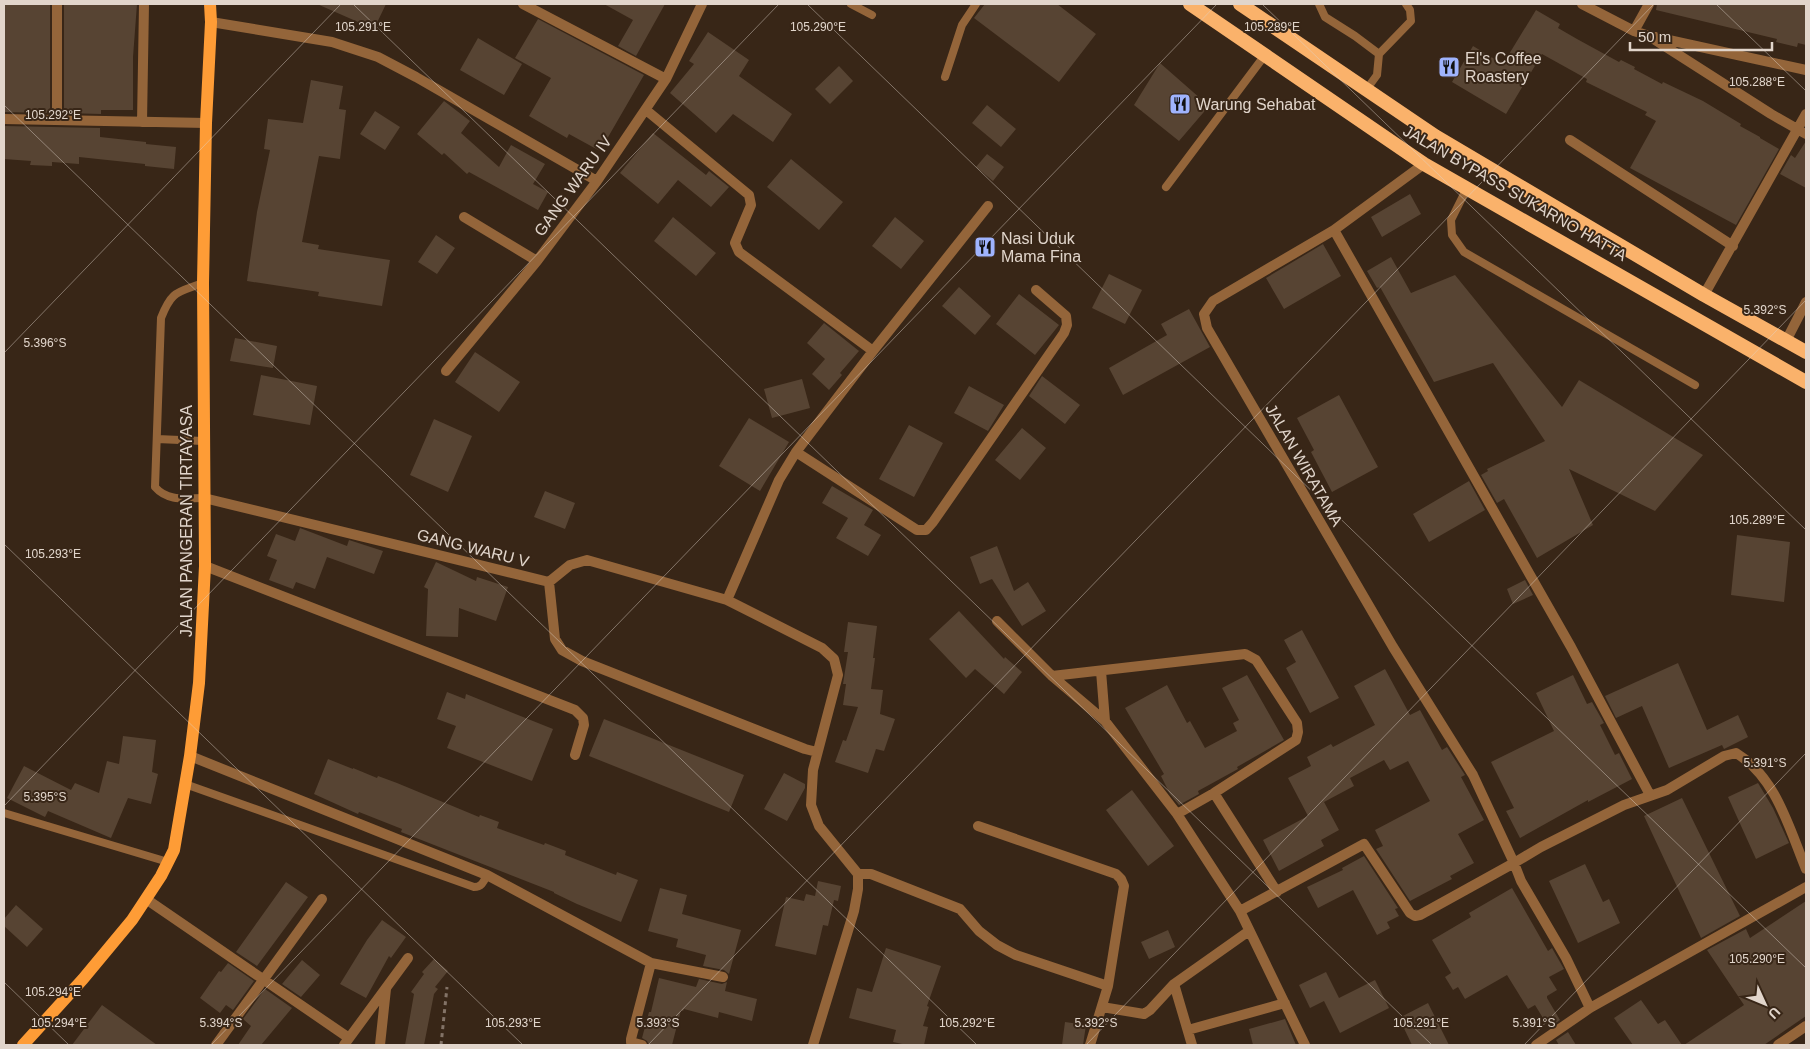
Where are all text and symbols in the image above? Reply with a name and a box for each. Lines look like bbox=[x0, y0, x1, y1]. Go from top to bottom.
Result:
text: 105.291°E bbox=[335, 20, 391, 34]
text: 105.290°E bbox=[790, 20, 846, 34]
text: 105.289°E bbox=[1244, 20, 1300, 34]
scale bar bbox=[1630, 20, 1772, 52]
text: 50 m bbox=[1638, 28, 1671, 45]
place label: El's Coffee Roastery bbox=[1465, 50, 1542, 85]
restaurant icon: El's Coffee Roastery bbox=[1437, 55, 1461, 79]
text: 105.288°E bbox=[1729, 75, 1785, 89]
restaurant icon: Warung Sehabat bbox=[1168, 92, 1192, 116]
place label: Warung Sehabat bbox=[1196, 96, 1316, 113]
text: 105.292°E bbox=[25, 108, 81, 122]
street label: JALAN BYPASS SUKARNO HATTA bbox=[1400, 122, 1630, 264]
street label: GANG WARU IV bbox=[531, 132, 615, 239]
place label: Nasi Uduk Mama Fina bbox=[1001, 230, 1081, 265]
restaurant icon: Nasi Uduk Mama Fina bbox=[973, 235, 997, 259]
text: 5.392°S bbox=[1744, 303, 1786, 317]
text: 5.396°S bbox=[24, 336, 66, 350]
street label: JALAN WIRATAMA bbox=[1262, 401, 1346, 529]
street label: JALAN PANGERAN TIRTAYASA bbox=[178, 405, 195, 637]
text: 105.289°E bbox=[1729, 513, 1785, 527]
street label: GANG WARU V bbox=[415, 526, 531, 570]
text: 105.293°E bbox=[25, 547, 81, 561]
text: 5.391°S bbox=[1744, 756, 1786, 770]
text: 5.395°S bbox=[24, 790, 66, 804]
text: 105.290°E bbox=[1729, 952, 1785, 966]
north arrow bbox=[1740, 979, 1790, 1029]
text: 105.294°E bbox=[25, 985, 81, 999]
text: U bbox=[1765, 1004, 1784, 1022]
text: 105.294°E bbox=[31, 1016, 87, 1030]
text: 5.394°S bbox=[200, 1016, 242, 1030]
text: 105.293°E bbox=[485, 1016, 541, 1030]
text: 5.393°S bbox=[637, 1016, 679, 1030]
text: 105.292°E bbox=[939, 1016, 995, 1030]
text: 5.392°S bbox=[1075, 1016, 1117, 1030]
text: 105.291°E bbox=[1393, 1016, 1449, 1030]
text: 5.391°S bbox=[1513, 1016, 1555, 1030]

